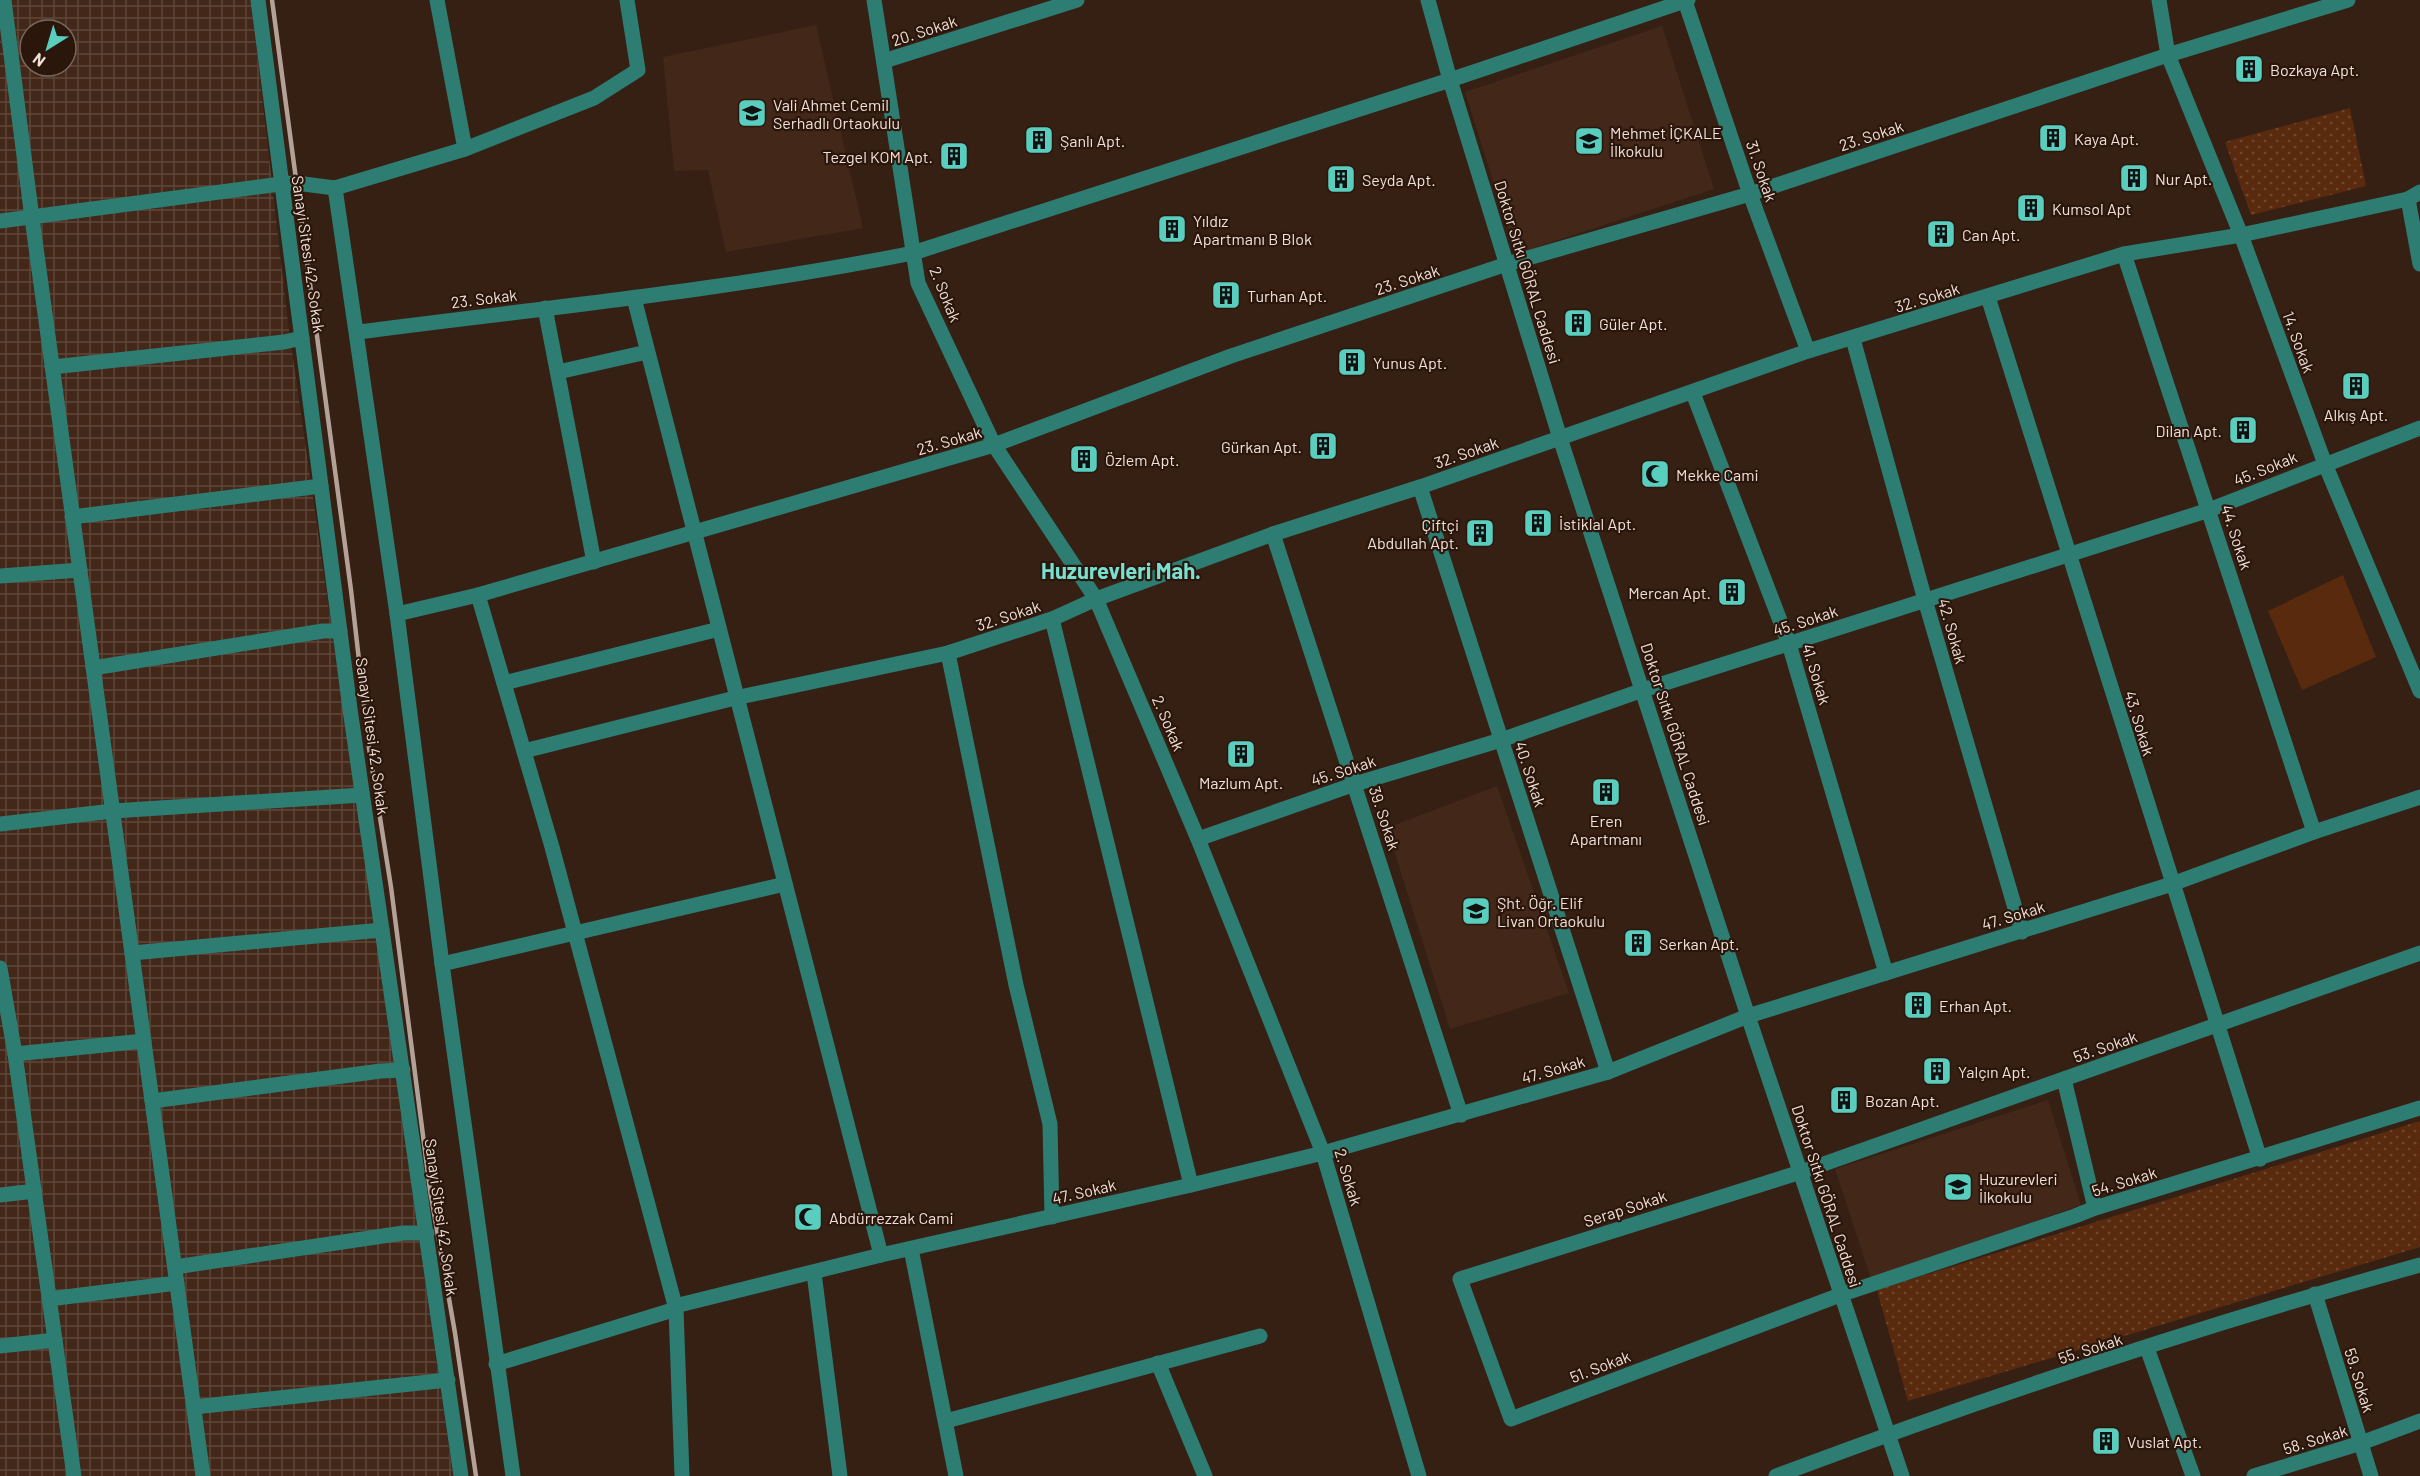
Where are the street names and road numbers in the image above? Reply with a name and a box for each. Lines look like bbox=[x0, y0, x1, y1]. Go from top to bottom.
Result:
street label: 20. Sokak bbox=[889, 11, 959, 49]
street label: 23. Sokak bbox=[1836, 116, 1906, 154]
street label: 31. Sokak bbox=[1743, 138, 1781, 204]
street label: Sanayi Sitesi 42. Sokak bbox=[289, 174, 329, 334]
street label: Doktor Sıtkı GÖRAL Caddesi bbox=[1491, 178, 1565, 366]
street label: 23. Sokak bbox=[1372, 260, 1442, 298]
street label: 2. Sokak bbox=[926, 263, 966, 325]
street label: 32. Sokak bbox=[1892, 278, 1962, 316]
street label: 23. Sokak bbox=[450, 285, 518, 311]
street label: 14. Sokak bbox=[2279, 309, 2319, 375]
street label: 23. Sokak bbox=[914, 422, 984, 458]
street label: 32. Sokak bbox=[1431, 432, 1501, 472]
street label: 45. Sokak bbox=[2230, 447, 2300, 489]
street label: 44. Sokak bbox=[2218, 502, 2256, 572]
street label: 32. Sokak bbox=[973, 596, 1043, 634]
street label: 42. Sokak bbox=[1935, 596, 1971, 666]
street label: 45. Sokak bbox=[1770, 601, 1840, 639]
street label: Doktor Sıtkı GÖRAL Caddesi bbox=[1638, 640, 1714, 828]
street label: 41. Sokak bbox=[1799, 641, 1835, 707]
street label: Sanayi Sitesi 42. Sokak bbox=[353, 656, 393, 816]
street label: 43. Sokak bbox=[2121, 688, 2159, 758]
street label: 2. Sokak bbox=[1149, 692, 1189, 754]
street label: 40. Sokak bbox=[1512, 739, 1550, 809]
street label: 45. Sokak bbox=[1308, 751, 1378, 789]
street label: 39. Sokak bbox=[1366, 784, 1404, 852]
street label: 47. Sokak bbox=[1979, 896, 2047, 934]
street label: 53. Sokak bbox=[2071, 1026, 2139, 1066]
street label: 47. Sokak bbox=[1519, 1051, 1587, 1087]
street label: Doktor Sıtkı GÖRAL Caddesi bbox=[1789, 1102, 1865, 1290]
street label: Sanayi Sitesi 42. Sokak bbox=[422, 1137, 462, 1297]
street label: 2. Sokak bbox=[1331, 1146, 1367, 1208]
street label: 54. Sokak bbox=[2089, 1162, 2159, 1200]
street label: 47. Sokak bbox=[1050, 1174, 1118, 1208]
street label: Serap Sokak bbox=[1581, 1186, 1669, 1230]
street label: 55. Sokak bbox=[2056, 1329, 2124, 1367]
street label: 51. Sokak bbox=[1567, 1346, 1633, 1386]
street label: 59. Sokak bbox=[2341, 1346, 2379, 1414]
street label: 58. Sokak bbox=[2281, 1420, 2349, 1458]

